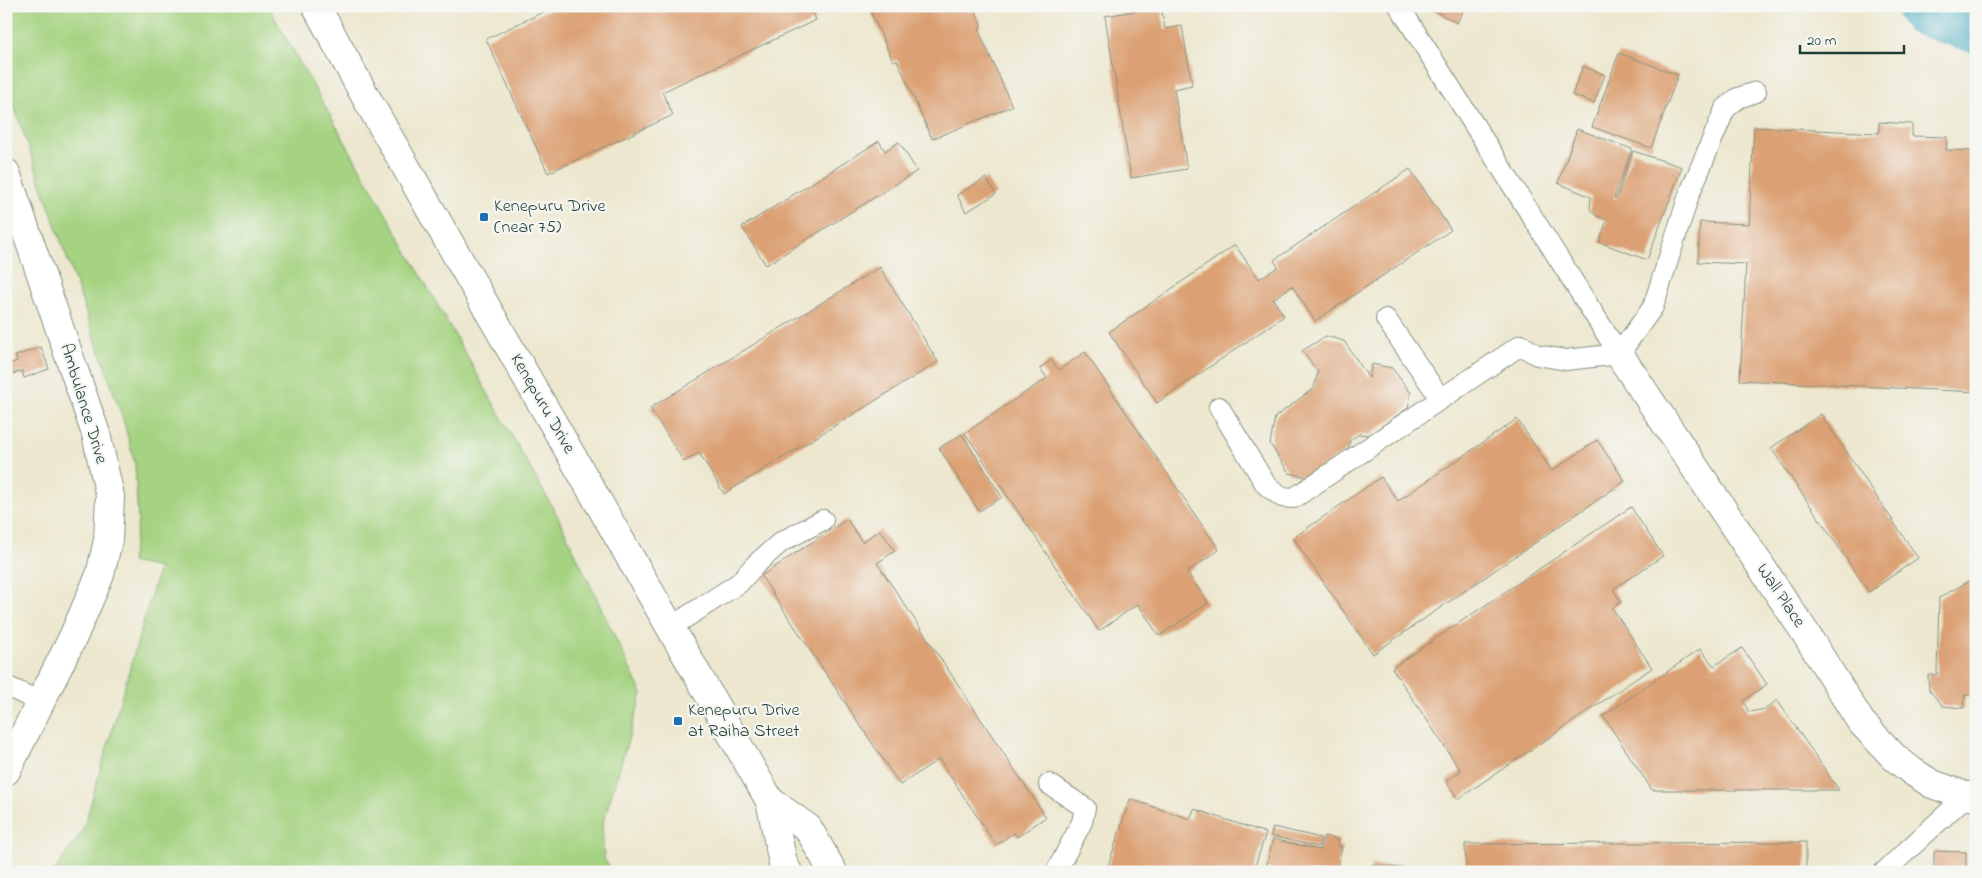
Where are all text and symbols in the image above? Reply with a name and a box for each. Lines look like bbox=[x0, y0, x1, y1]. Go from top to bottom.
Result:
scale bar bbox=[1800, 22, 1903, 54]
text: 20 m bbox=[1807, 30, 1837, 52]
place label: Kenepuru Drive (near 75) bbox=[494, 194, 607, 241]
marker: Kenepuru Drive (near 75) bbox=[478, 211, 490, 223]
street label: Ambulance Drive bbox=[52, 341, 114, 468]
street label: Kenepuru Drive bbox=[503, 349, 582, 460]
street label: Wall Place bbox=[1749, 559, 1812, 634]
place label: Kenepuru Drive at Raiha Street bbox=[688, 698, 801, 745]
marker: Kenepuru Drive at Raiha Street bbox=[672, 715, 684, 727]

